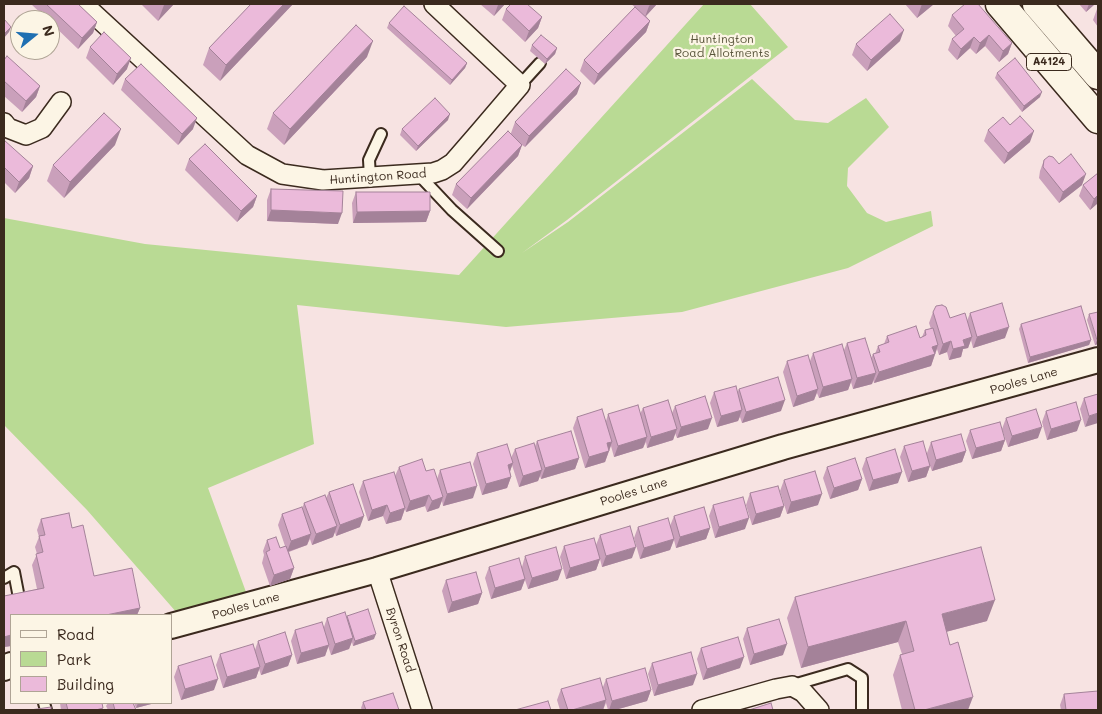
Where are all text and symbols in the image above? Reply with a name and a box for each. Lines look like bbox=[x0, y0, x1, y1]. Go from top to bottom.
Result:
north arrow bbox=[10, 10, 60, 60]
text: N bbox=[38, 23, 60, 39]
park label: Huntington Road Allotments bbox=[674, 32, 770, 60]
road number: A4124 bbox=[1026, 54, 1072, 70]
street label: Huntington Road bbox=[329, 166, 427, 188]
street label: Pooles Lane bbox=[989, 364, 1059, 398]
street label: Pooles Lane bbox=[599, 475, 669, 509]
street label: Pooles Lane bbox=[211, 589, 281, 623]
street label: Byron Road bbox=[383, 606, 417, 674]
legend bbox=[10, 614, 172, 704]
text: Road bbox=[57, 624, 94, 644]
text: Park bbox=[57, 649, 91, 669]
text: Building bbox=[57, 674, 114, 694]

